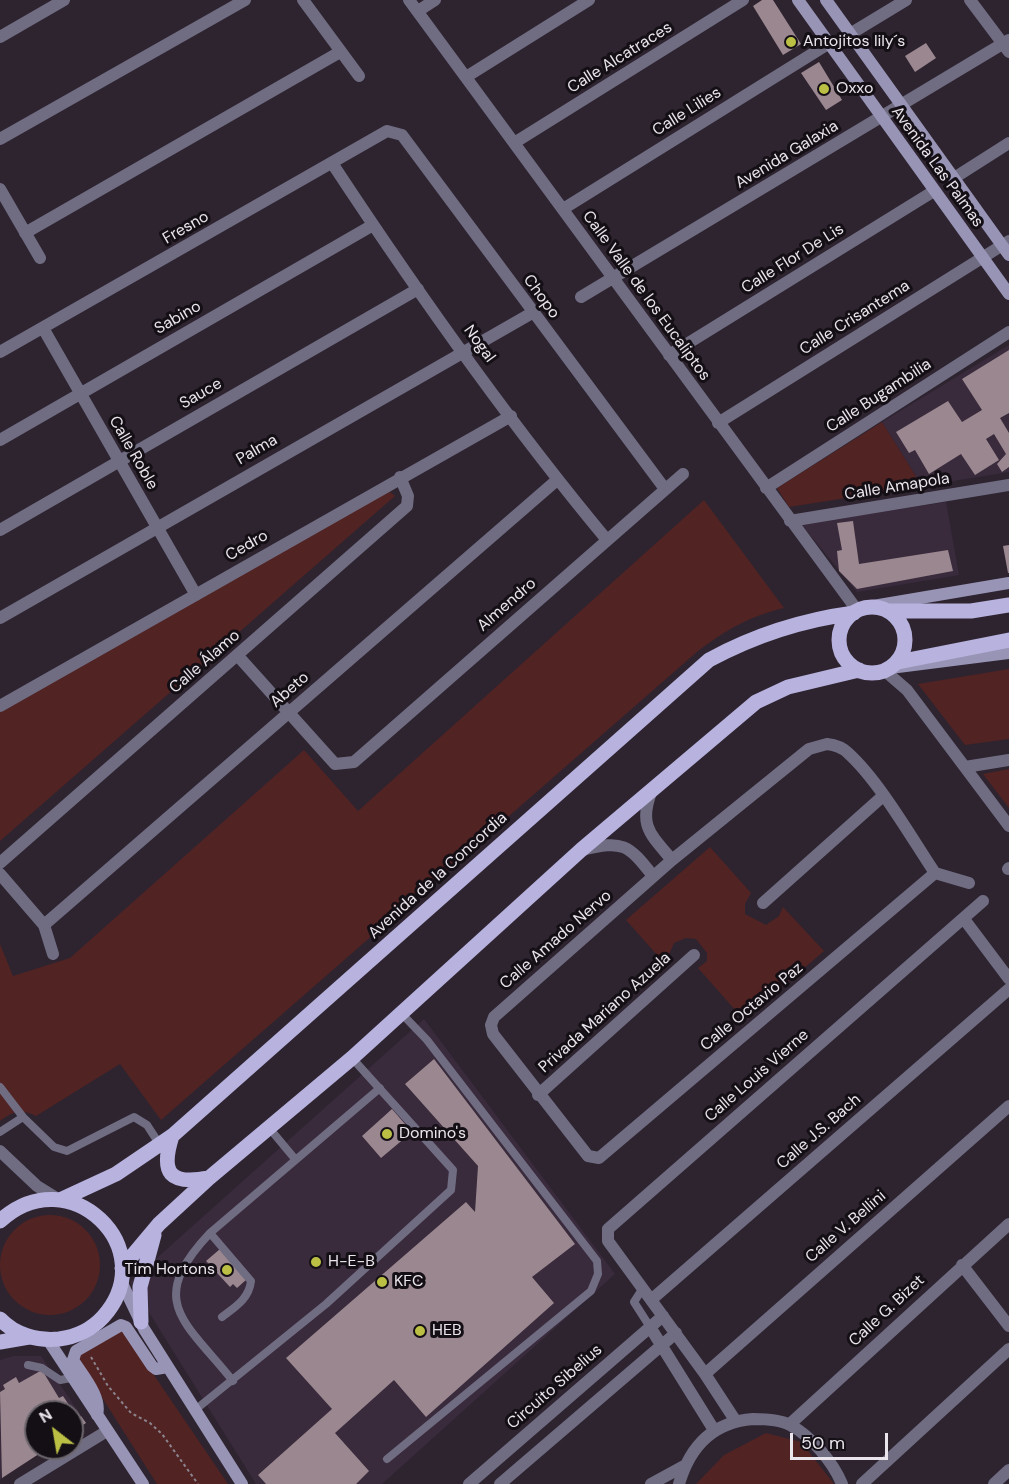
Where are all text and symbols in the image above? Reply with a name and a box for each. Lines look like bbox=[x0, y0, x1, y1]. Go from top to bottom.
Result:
street label: Calle Alcatraces bbox=[564, 18, 676, 98]
place label: Antojitos lily´s bbox=[803, 32, 905, 52]
marker: Antojitos lily´s bbox=[784, 35, 798, 49]
place label: Oxxo bbox=[836, 79, 873, 99]
marker: Oxxo bbox=[817, 82, 831, 96]
street label: Calle Lilies bbox=[649, 83, 725, 141]
street label: Avenida Las Palmas bbox=[887, 103, 987, 231]
street label: Avenida Galaxia bbox=[732, 117, 842, 193]
street label: Fresno bbox=[160, 207, 212, 249]
street label: Calle Valle de los Eucaliptos bbox=[578, 207, 714, 385]
street label: Calle Flor De Lis bbox=[738, 220, 848, 298]
street label: Chopo bbox=[519, 271, 563, 323]
street label: Calle Crisantema bbox=[797, 276, 913, 360]
street label: Sabino bbox=[151, 297, 205, 339]
street label: Nogal bbox=[459, 322, 499, 366]
street label: Calle Bugambilia bbox=[823, 355, 935, 437]
street label: Sauce bbox=[177, 374, 225, 414]
street label: Calle Roble bbox=[104, 413, 162, 493]
street label: Palma bbox=[233, 431, 281, 469]
street label: Calle Amapola bbox=[843, 469, 951, 505]
street label: Cedro bbox=[222, 526, 272, 566]
street label: Almendro bbox=[474, 574, 540, 636]
street label: Calle Álamo bbox=[166, 626, 244, 698]
street label: Abeto bbox=[267, 668, 313, 712]
street label: Avenida de la Concordia bbox=[365, 809, 511, 943]
street label: Calle Amado Nervo bbox=[496, 886, 616, 994]
street label: Privada Mariano Azuela bbox=[535, 949, 675, 1077]
street label: Calle Octavio Paz bbox=[697, 959, 807, 1055]
street label: Calle Louis Vierne bbox=[701, 1026, 813, 1126]
street label: Calle J.S. Bach bbox=[773, 1090, 865, 1174]
place label: Domino's bbox=[399, 1124, 466, 1144]
marker: Domino's bbox=[380, 1127, 394, 1141]
street label: Calle V. Bellini bbox=[802, 1187, 890, 1267]
place label: H-E-B bbox=[328, 1252, 375, 1272]
marker: H-E-B bbox=[309, 1255, 323, 1269]
place label: Tim Hortons bbox=[125, 1260, 215, 1280]
marker: Tim Hortons bbox=[220, 1263, 234, 1277]
street label: Calle G. Bizet bbox=[845, 1271, 929, 1351]
place label: KFC bbox=[394, 1272, 423, 1292]
marker: KFC bbox=[375, 1275, 389, 1289]
place label: HEB bbox=[432, 1321, 462, 1341]
marker: HEB bbox=[413, 1324, 427, 1338]
street label: Circuito Sibelius bbox=[504, 1340, 606, 1434]
north arrow bbox=[24, 1400, 84, 1460]
text: N bbox=[35, 1404, 56, 1428]
scale bar bbox=[793, 1421, 890, 1459]
text: 50 m bbox=[801, 1431, 845, 1455]

